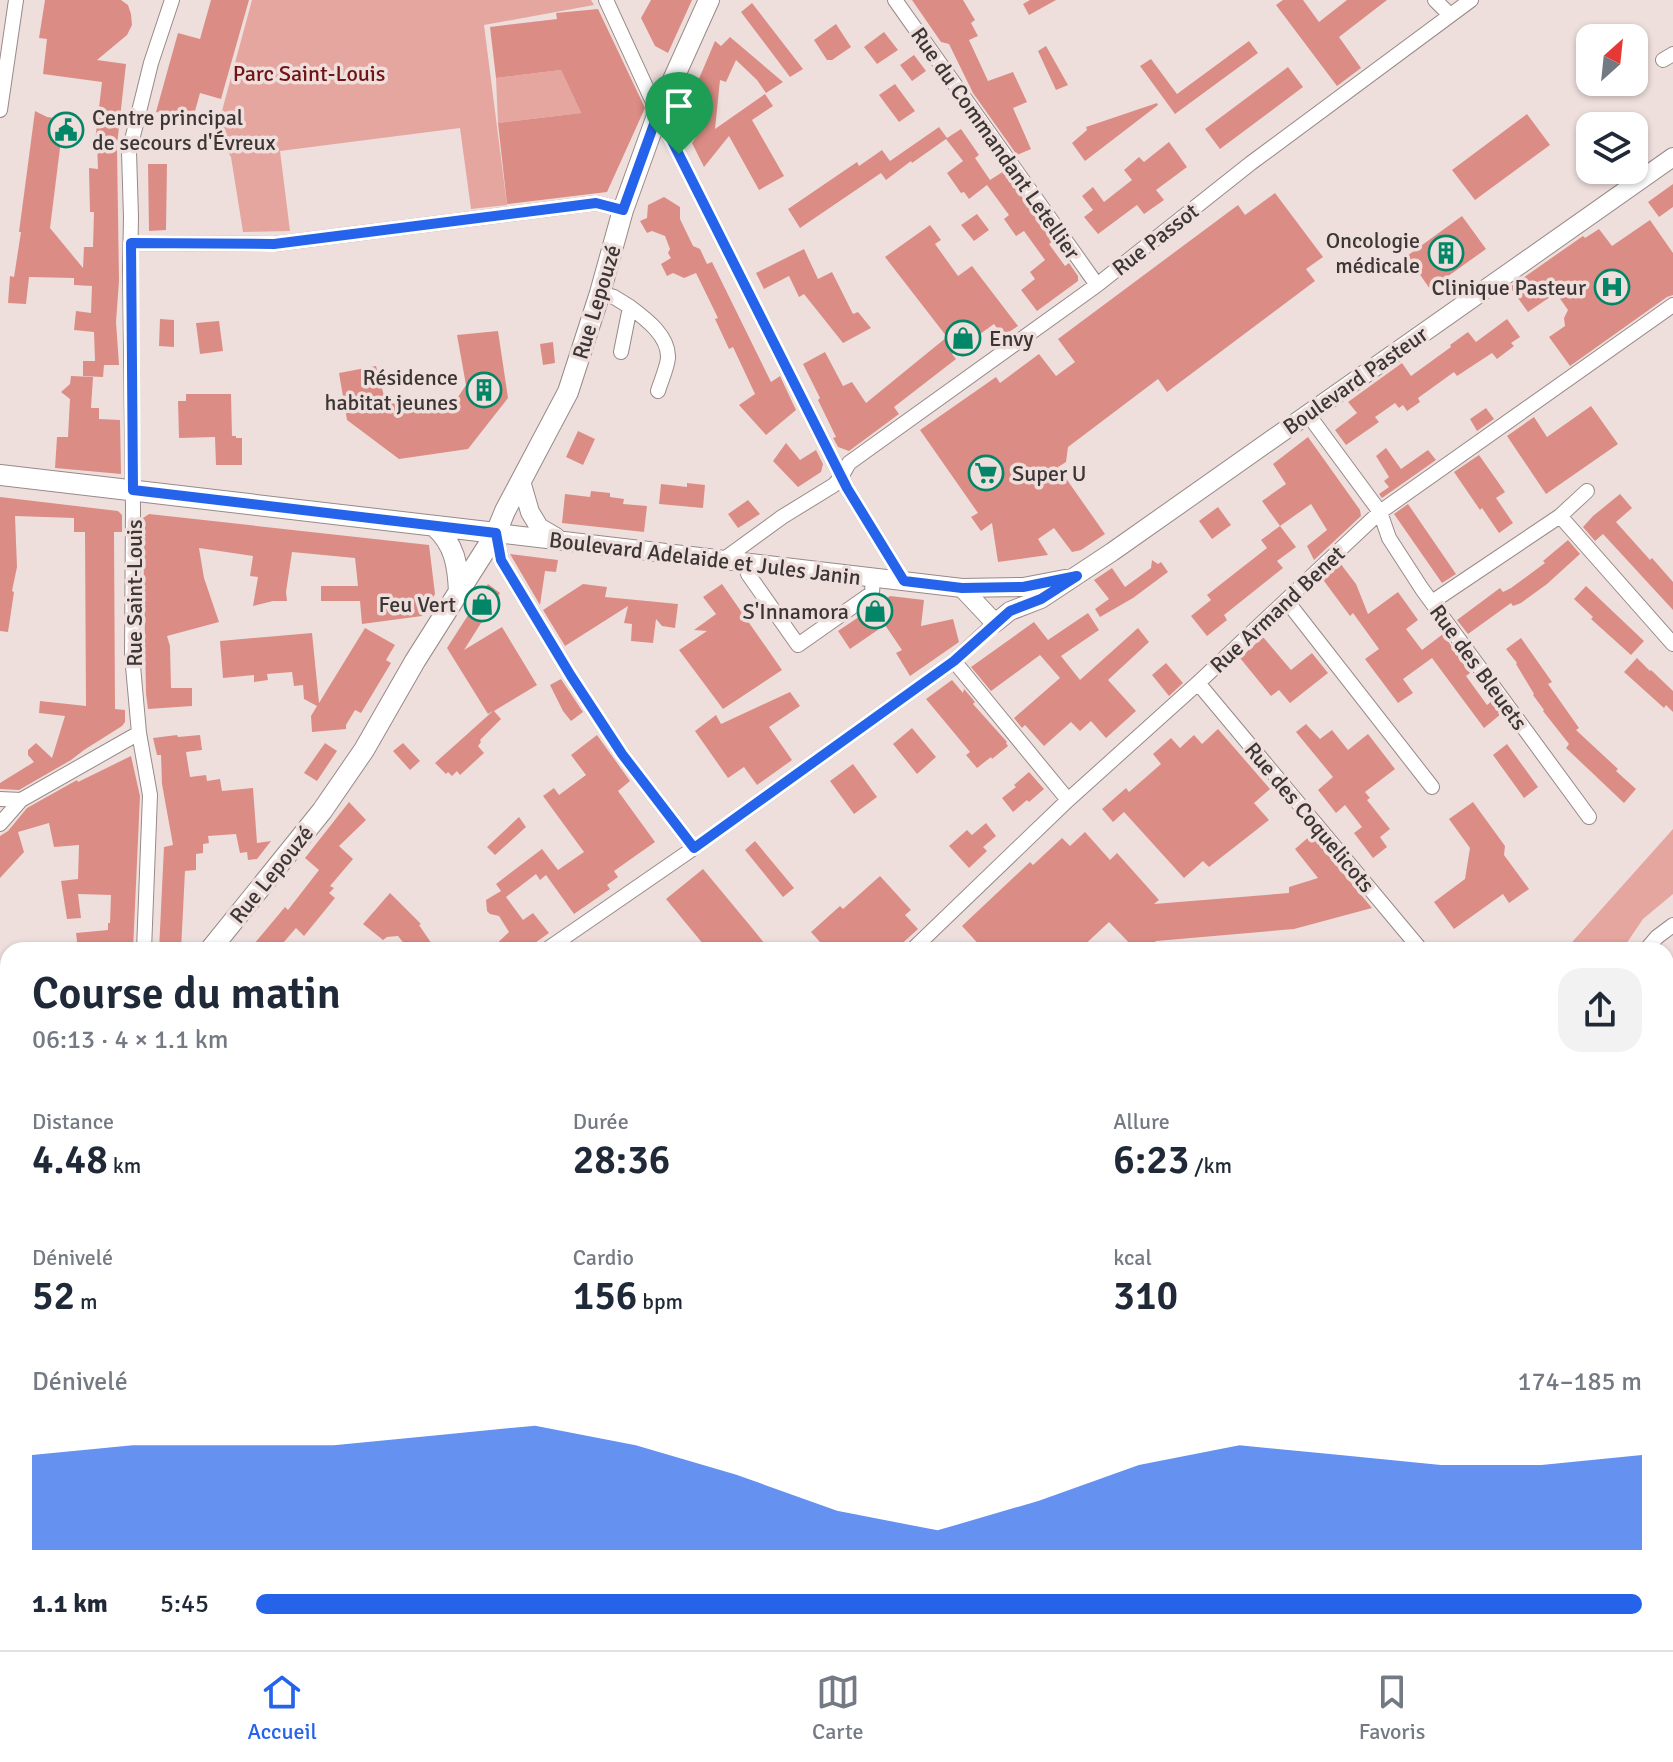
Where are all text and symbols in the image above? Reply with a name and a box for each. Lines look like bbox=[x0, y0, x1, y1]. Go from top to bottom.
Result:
street label: Rue du Commandant Letellier bbox=[905, 22, 1086, 265]
north arrow bbox=[1576, 24, 1648, 96]
map controls bbox=[1576, 24, 1648, 184]
park label: Parc Saint-Louis bbox=[233, 60, 385, 87]
pin bbox=[645, 72, 713, 154]
icon: arrive bbox=[657, 84, 701, 128]
place label: Centre principal de secours d'Évreux bbox=[92, 104, 276, 156]
public building icon: Centre principal de secours d'Évreux bbox=[47, 111, 85, 149]
button: layers bbox=[1576, 112, 1648, 184]
street label: Rue Passot bbox=[1107, 197, 1204, 281]
place label: Oncologie médicale bbox=[1326, 227, 1420, 279]
building icon: Oncologie médicale bbox=[1427, 234, 1465, 272]
street label: Rue Lepouzé bbox=[566, 242, 627, 363]
hospital icon: Clinique Pasteur bbox=[1593, 268, 1631, 306]
place label: Clinique Pasteur bbox=[1432, 274, 1586, 301]
shop icon: Envy bbox=[944, 319, 982, 357]
street label: Boulevard Pasteur bbox=[1278, 320, 1433, 440]
place label: Envy bbox=[989, 325, 1034, 352]
place label: Résidence habitat jeunes bbox=[324, 364, 458, 416]
building icon: Résidence habitat jeunes bbox=[465, 371, 503, 409]
supermarket icon: Super U bbox=[967, 454, 1005, 492]
place label: Super U bbox=[1012, 460, 1087, 487]
street label: Rue Saint-Louis bbox=[121, 519, 148, 667]
street label: Boulevard Adelaide et Jules Janin bbox=[547, 526, 862, 591]
street label: Rue Armand Benet bbox=[1204, 540, 1351, 679]
shop icon: Feu Vert bbox=[463, 585, 501, 623]
place label: Feu Vert bbox=[378, 591, 456, 618]
shop icon: S'Innamora bbox=[856, 592, 894, 630]
place label: S'Innamora bbox=[743, 598, 849, 625]
street label: Rue des Bleuets bbox=[1424, 599, 1533, 735]
street label: Rue des Coquelicots bbox=[1239, 737, 1380, 898]
street label: Rue Lepouzé bbox=[224, 820, 319, 929]
text: Course du matin bbox=[32, 967, 341, 1021]
button: share bbox=[1558, 968, 1642, 1052]
text: 06:13 · 4 × 1.1 km bbox=[32, 1024, 228, 1056]
text: Distance bbox=[32, 1108, 114, 1135]
text: Durée bbox=[573, 1108, 629, 1135]
text: Allure bbox=[1113, 1108, 1170, 1135]
text: 4.48 bbox=[32, 1135, 108, 1185]
text: 28:36 bbox=[573, 1135, 670, 1185]
text: 6:23 bbox=[1113, 1135, 1189, 1185]
text: km bbox=[108, 1152, 141, 1179]
text: /km bbox=[1189, 1152, 1232, 1179]
text: Dénivelé bbox=[32, 1244, 113, 1271]
text: Cardio bbox=[573, 1244, 634, 1271]
text: kcal bbox=[1113, 1244, 1152, 1271]
text: 52 bbox=[32, 1271, 75, 1321]
text: 156 bbox=[573, 1271, 637, 1321]
text: 310 bbox=[1113, 1271, 1178, 1321]
text: m bbox=[75, 1288, 98, 1315]
text: bpm bbox=[637, 1288, 683, 1315]
text: Dénivelé bbox=[32, 1366, 128, 1398]
text: 174–185 m bbox=[1518, 1366, 1642, 1398]
text: 1.1 km bbox=[32, 1588, 108, 1620]
text: 5:45 bbox=[160, 1588, 209, 1620]
tab: Accueil bbox=[248, 1670, 317, 1745]
tab: Carte bbox=[812, 1670, 863, 1745]
tab: Favoris bbox=[1359, 1670, 1425, 1745]

